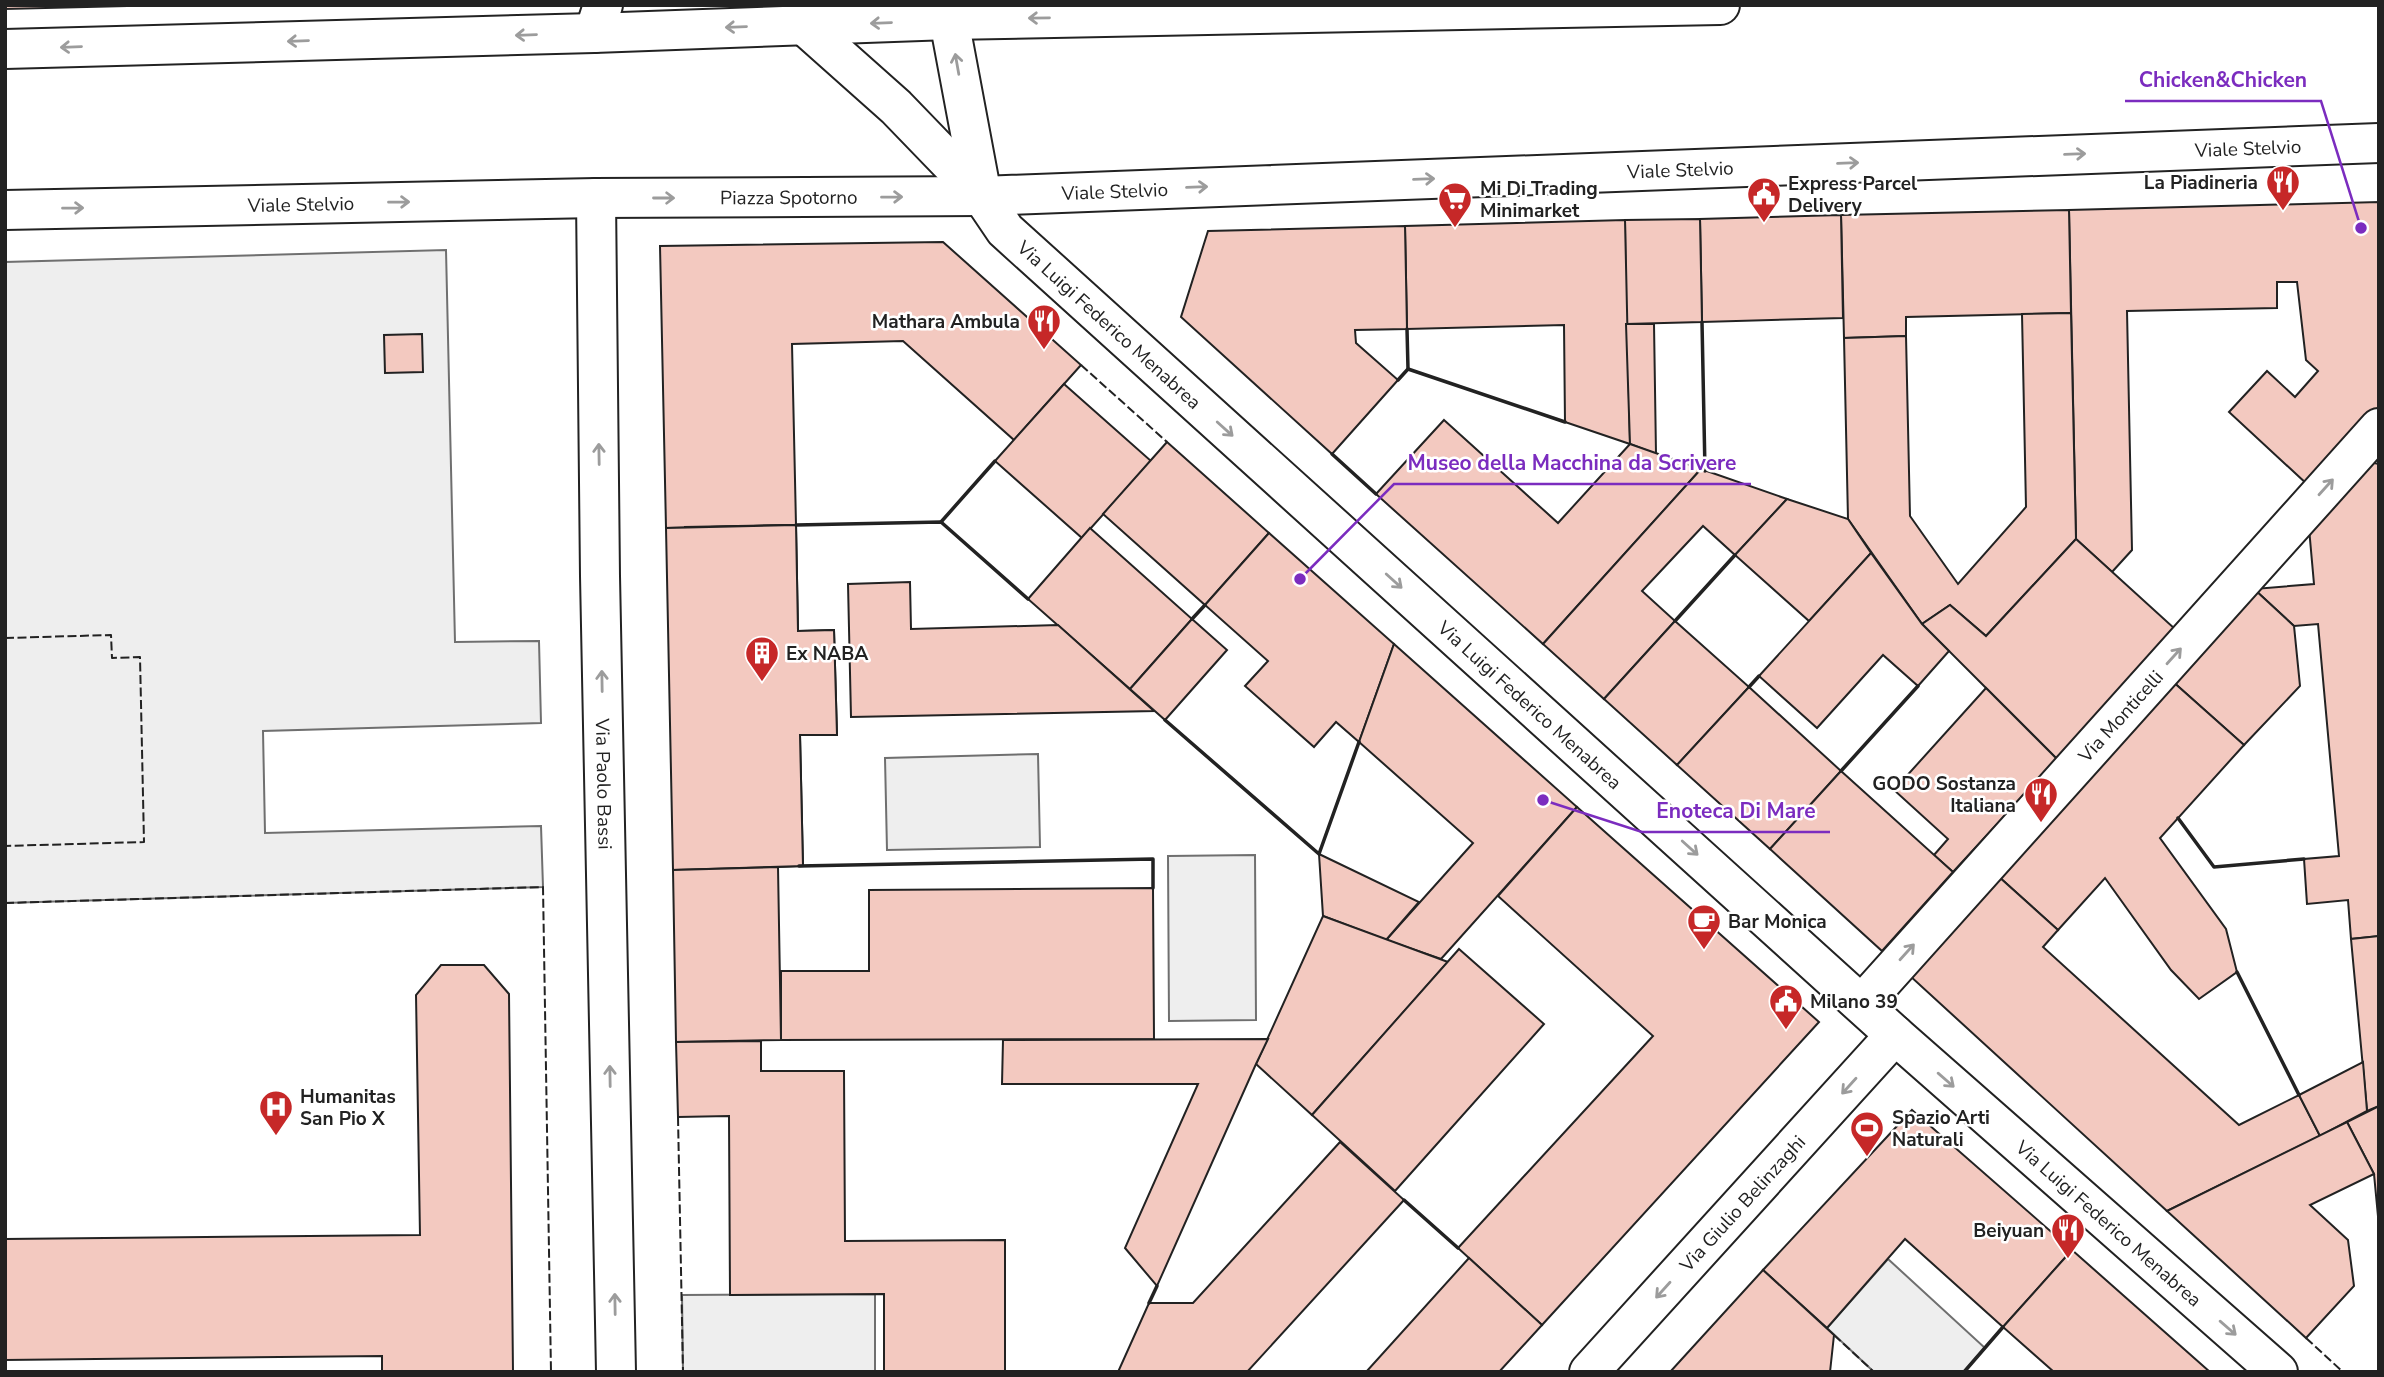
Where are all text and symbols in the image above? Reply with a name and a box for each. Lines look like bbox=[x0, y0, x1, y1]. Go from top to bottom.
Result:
one-way arrow bbox=[1028, 11, 1051, 25]
one-way arrow bbox=[870, 16, 893, 29]
one-way arrow bbox=[725, 21, 748, 34]
one-way arrow bbox=[514, 28, 537, 41]
one-way arrow bbox=[287, 34, 310, 48]
one-way arrow bbox=[59, 41, 82, 54]
one-way arrow bbox=[950, 53, 963, 76]
callout: Chicken&Chicken bbox=[2125, 59, 2321, 101]
text: Chicken&Chicken bbox=[2139, 66, 2307, 94]
street label: Viale Stelvio bbox=[2193, 134, 2302, 164]
one-way arrow bbox=[2063, 148, 2086, 161]
street label: Viale Stelvio bbox=[1626, 155, 1734, 186]
one-way arrow bbox=[1836, 156, 1859, 169]
restaurant icon: La Piadineria bbox=[2264, 163, 2302, 212]
place label: La Piadineria bbox=[2144, 170, 2258, 196]
place label: Express Parcel Delivery bbox=[1788, 171, 1917, 219]
one-way arrow bbox=[1413, 172, 1436, 185]
public building icon: Express Parcel Delivery bbox=[1745, 175, 1783, 224]
place label: Mi Di Trading Minimarket bbox=[1480, 176, 1598, 224]
street label: Viale Stelvio bbox=[1060, 177, 1169, 207]
supermarket icon: Mi Di Trading Minimarket bbox=[1436, 180, 1474, 229]
one-way arrow bbox=[1185, 181, 1208, 194]
street label: Piazza Spotorno bbox=[720, 185, 858, 211]
one-way arrow bbox=[880, 190, 903, 204]
street label: Viale Stelvio bbox=[246, 191, 355, 219]
one-way arrow bbox=[652, 191, 675, 205]
one-way arrow bbox=[387, 195, 410, 209]
one-way arrow bbox=[62, 202, 85, 215]
street label: Via Luigi Federico Menabrea bbox=[1010, 234, 1207, 415]
restaurant icon: Mathara Ambula bbox=[1025, 302, 1063, 351]
place label: Mathara Ambula bbox=[872, 309, 1020, 335]
one-way arrow bbox=[1216, 421, 1234, 437]
one-way arrow bbox=[592, 442, 606, 465]
callout: Museo della Macchina da Scrivere bbox=[1394, 442, 1751, 484]
text: Museo della Macchina da Scrivere bbox=[1408, 449, 1736, 477]
one-way arrow bbox=[2318, 478, 2334, 496]
one-way arrow bbox=[1385, 573, 1403, 589]
street label: Via Luigi Federico Menabrea bbox=[1431, 615, 1627, 796]
building icon: Ex NABA bbox=[743, 634, 781, 683]
place label: Ex NABA bbox=[786, 641, 869, 667]
one-way arrow bbox=[2166, 647, 2182, 665]
street label: Via Monticelli bbox=[2072, 665, 2170, 769]
one-way arrow bbox=[595, 670, 609, 693]
street label: Via Paolo Bassi bbox=[589, 717, 617, 850]
place label: GODO Sostanza Italiana bbox=[1872, 771, 2016, 819]
restaurant icon: GODO Sostanza Italiana bbox=[2022, 775, 2060, 824]
callout: Enoteca Di Mare bbox=[1642, 790, 1830, 832]
text: Enoteca Di Mare bbox=[1656, 797, 1816, 825]
one-way arrow bbox=[1681, 840, 1698, 857]
cafe icon: Bar Monica bbox=[1685, 902, 1723, 951]
place label: Bar Monica bbox=[1728, 909, 1827, 935]
one-way arrow bbox=[1899, 944, 1915, 962]
public building icon: Milano 39 bbox=[1767, 982, 1805, 1031]
place label: Milano 39 bbox=[1810, 989, 1898, 1015]
one-way arrow bbox=[604, 1065, 617, 1088]
one-way arrow bbox=[1937, 1072, 1955, 1088]
one-way arrow bbox=[1841, 1077, 1857, 1095]
place label: Humanitas San Pio X bbox=[300, 1084, 396, 1132]
hospital icon: Humanitas San Pio X bbox=[257, 1088, 295, 1137]
place label: Spazio Arti Naturali bbox=[1892, 1105, 1990, 1153]
sports icon: Spazio Arti Naturali bbox=[1848, 1109, 1886, 1158]
street label: Via Giulio Belinzaghi bbox=[1674, 1130, 1812, 1278]
street label: Via Luigi Federico Menabrea bbox=[2009, 1134, 2207, 1313]
restaurant icon: Beiyuan bbox=[2049, 1211, 2087, 1260]
place label: Beiyuan bbox=[1973, 1218, 2044, 1244]
one-way arrow bbox=[1655, 1281, 1671, 1299]
one-way arrow bbox=[608, 1292, 621, 1315]
one-way arrow bbox=[2218, 1319, 2236, 1335]

